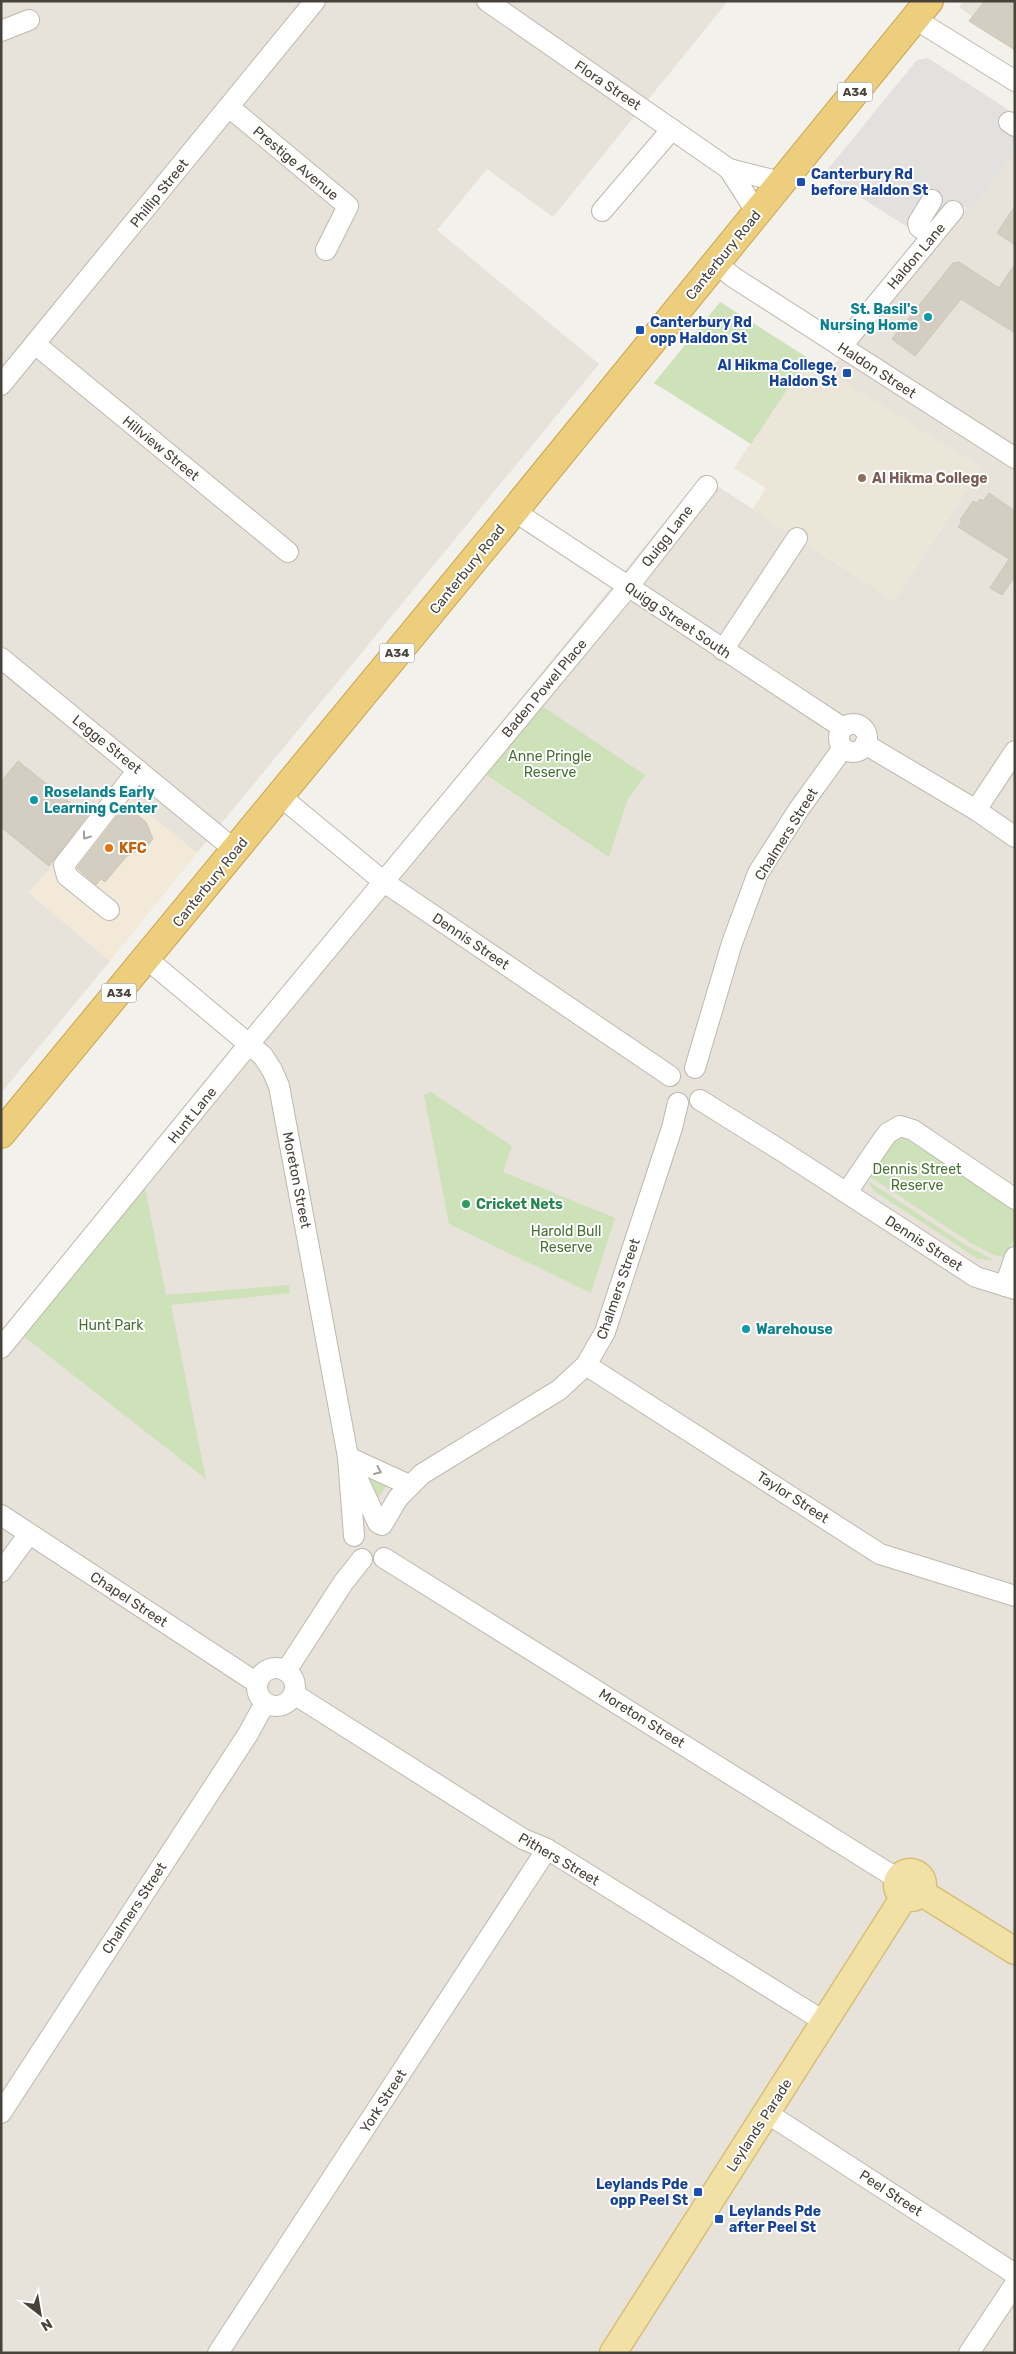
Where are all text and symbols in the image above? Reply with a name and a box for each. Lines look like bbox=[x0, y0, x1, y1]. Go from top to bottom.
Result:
street label: Flora Street bbox=[571, 57, 645, 114]
road number: A34 bbox=[838, 82, 872, 101]
street label: Prestige Avenue bbox=[250, 123, 342, 204]
street label: Phillip Street bbox=[127, 155, 193, 231]
place label: Canterbury Rd before Haldon St bbox=[811, 166, 929, 199]
marker: Canterbury Rd before Haldon St bbox=[795, 176, 807, 188]
street label: Canterbury Road bbox=[682, 207, 765, 303]
street label: Haldon Lane bbox=[884, 220, 949, 293]
place label: St. Basil's Nursing Home bbox=[820, 301, 918, 334]
marker: St. Basil's Nursing Home bbox=[922, 311, 934, 323]
place label: Canterbury Rd opp Haldon St bbox=[650, 314, 752, 347]
marker: Canterbury Rd opp Haldon St bbox=[634, 324, 646, 336]
street label: Haldon Street bbox=[834, 339, 919, 402]
place label: Al Hikma College, Haldon St bbox=[718, 357, 837, 390]
marker: Al Hikma College, Haldon St bbox=[841, 367, 853, 379]
street label: Hillview Street bbox=[119, 412, 203, 485]
place label: Al Hikma College bbox=[872, 470, 988, 487]
marker: Al Hikma College bbox=[856, 472, 868, 484]
street label: Quigg Lane bbox=[638, 502, 697, 570]
street label: Canterbury Road bbox=[426, 521, 509, 617]
street label: Quigg Street South bbox=[621, 579, 734, 662]
street label: Baden Powel Place bbox=[498, 636, 591, 741]
road number: A34 bbox=[380, 644, 414, 662]
street label: Legge Street bbox=[69, 711, 145, 778]
park label: Anne Pringle Reserve bbox=[508, 748, 592, 781]
place label: Roselands Early Learning Center bbox=[44, 784, 158, 817]
street label: Chalmers Street bbox=[751, 785, 822, 884]
marker: Roselands Early Learning Center bbox=[28, 794, 40, 806]
one-way arrow bbox=[83, 830, 92, 840]
street label: Canterbury Road bbox=[169, 834, 252, 930]
place label: KFC bbox=[119, 840, 147, 857]
marker: KFC bbox=[103, 842, 115, 854]
street label: Dennis Street bbox=[429, 910, 513, 974]
road number: A34 bbox=[102, 984, 136, 1002]
street label: Hunt Lane bbox=[164, 1084, 220, 1147]
street label: Moreton Street bbox=[279, 1130, 314, 1230]
park label: Dennis Street Reserve bbox=[873, 1161, 962, 1194]
place label: Cricket Nets bbox=[476, 1196, 563, 1213]
marker: Cricket Nets bbox=[460, 1198, 472, 1210]
street label: Dennis Street bbox=[882, 1212, 966, 1275]
park label: Harold Bull Reserve bbox=[531, 1223, 601, 1256]
street label: Chalmers Street bbox=[593, 1236, 644, 1342]
park label: Hunt Park bbox=[79, 1317, 144, 1334]
place label: Warehouse bbox=[756, 1321, 833, 1338]
marker: Warehouse bbox=[740, 1323, 752, 1335]
one-way arrow bbox=[373, 1464, 382, 1475]
street label: Taylor Street bbox=[754, 1468, 832, 1527]
street label: Chapel Street bbox=[87, 1568, 171, 1631]
street label: Moreton Street bbox=[596, 1685, 688, 1752]
street label: Pithers Street bbox=[515, 1829, 603, 1890]
street label: Chalmers Street bbox=[99, 1859, 171, 1957]
street label: York Street bbox=[357, 2066, 411, 2136]
street label: Leylands Parade bbox=[723, 2076, 796, 2175]
street label: Peel Street bbox=[856, 2167, 926, 2220]
place label: Leylands Pde opp Peel St bbox=[596, 2176, 688, 2209]
marker: Leylands Pde opp Peel St bbox=[692, 2186, 704, 2198]
place label: Leylands Pde after Peel St bbox=[729, 2203, 821, 2236]
marker: Leylands Pde after Peel St bbox=[713, 2213, 725, 2225]
north arrow bbox=[15, 2289, 65, 2339]
text: N bbox=[38, 2315, 55, 2335]

